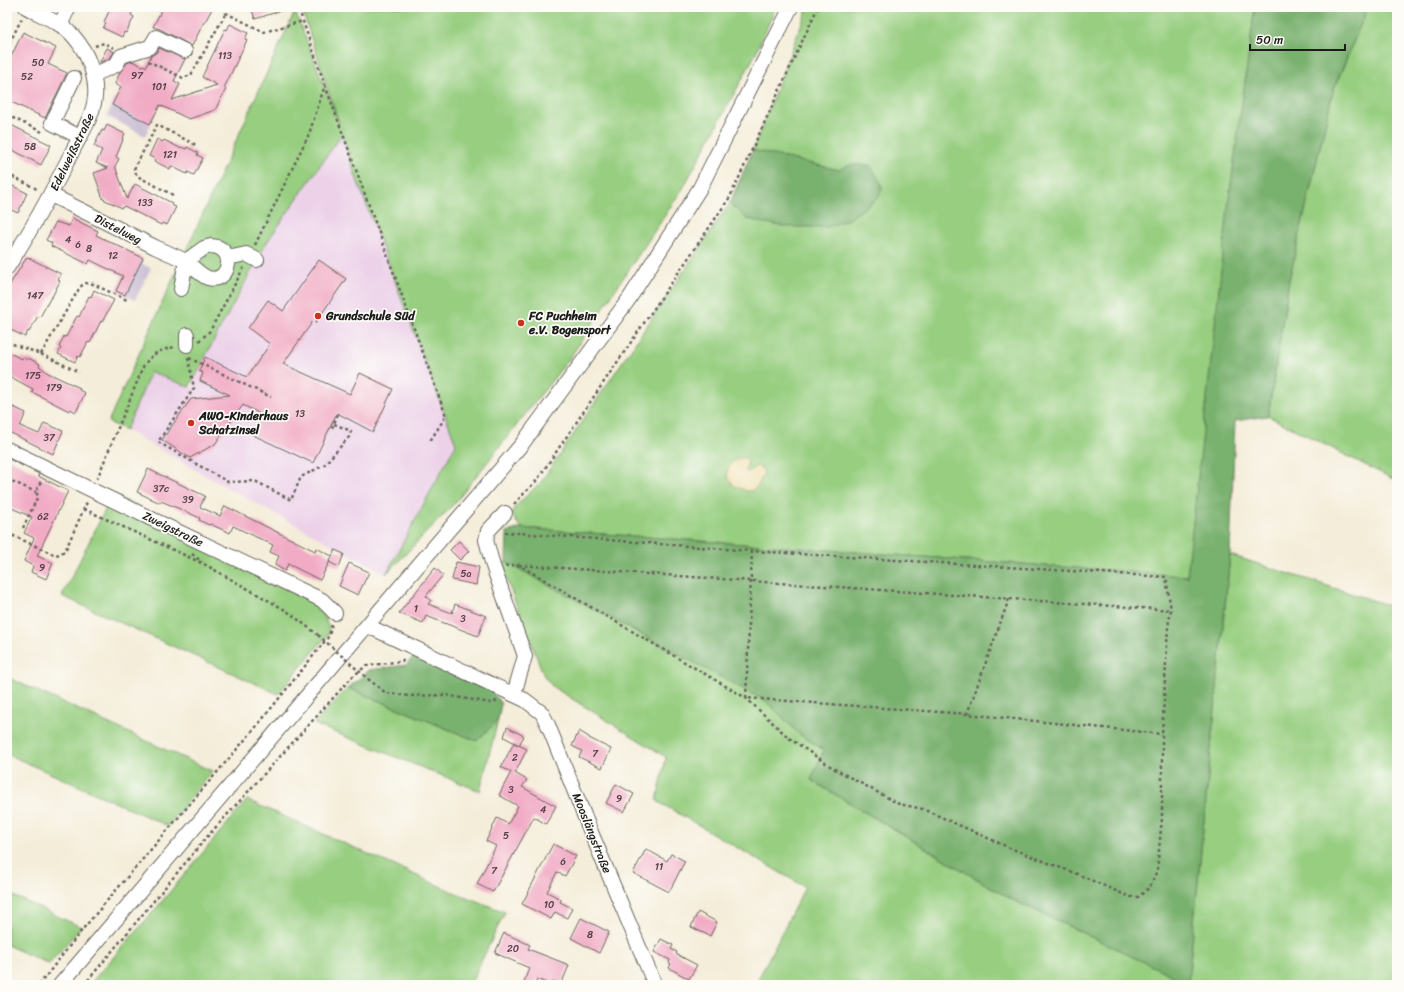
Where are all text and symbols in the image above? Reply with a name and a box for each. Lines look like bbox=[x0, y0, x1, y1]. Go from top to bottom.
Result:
scale bar bbox=[1250, 26, 1345, 52]
text: 50 m bbox=[1256, 29, 1283, 51]
house number: 113 bbox=[218, 47, 233, 65]
house number: 50 bbox=[32, 54, 44, 72]
house number: 97 bbox=[131, 67, 144, 85]
house number: 52 bbox=[21, 68, 33, 86]
house number: 101 bbox=[152, 78, 166, 96]
street label: Edelweißstraße bbox=[44, 109, 100, 195]
house number: 58 bbox=[24, 138, 36, 156]
house number: 121 bbox=[163, 146, 177, 164]
house number: 133 bbox=[137, 194, 153, 212]
street label: Distelweg bbox=[90, 208, 146, 250]
house number: 4 bbox=[65, 231, 71, 249]
house number: 6 bbox=[75, 236, 81, 254]
house number: 8 bbox=[86, 240, 92, 258]
house number: 12 bbox=[108, 247, 118, 265]
house number: 147 bbox=[27, 287, 44, 305]
place label: Grundschule Süd bbox=[325, 305, 416, 327]
place label: FC Puchheim e.V. Bogensport bbox=[528, 305, 612, 341]
marker: Grundschule Süd bbox=[313, 311, 323, 321]
marker: FC Puchheim e.V. Bogensport bbox=[516, 318, 526, 328]
house number: 175 bbox=[25, 367, 41, 385]
house number: 179 bbox=[46, 379, 62, 397]
place label: AWO-Kinderhaus Schatzinsel bbox=[198, 405, 289, 441]
house number: 13 bbox=[295, 405, 305, 423]
marker: AWO-Kinderhaus Schatzinsel bbox=[186, 418, 196, 428]
house number: 37 bbox=[43, 429, 56, 447]
house number: 37c bbox=[153, 480, 169, 498]
house number: 39 bbox=[182, 491, 194, 509]
street label: Zweigstraße bbox=[139, 505, 207, 553]
house number: 62 bbox=[37, 508, 49, 526]
house number: 9 bbox=[39, 559, 45, 577]
house number: 5a bbox=[460, 565, 472, 583]
house number: 1 bbox=[414, 600, 418, 618]
house number: 3 bbox=[460, 610, 466, 628]
house number: 7 bbox=[592, 745, 599, 763]
house number: 2 bbox=[512, 749, 518, 767]
house number: 3 bbox=[508, 781, 514, 799]
street label: Mooslängstraße bbox=[566, 789, 618, 877]
house number: 9 bbox=[616, 790, 622, 808]
house number: 4 bbox=[540, 801, 546, 819]
house number: 5 bbox=[503, 827, 509, 845]
house number: 6 bbox=[560, 853, 566, 871]
house number: 11 bbox=[655, 858, 663, 876]
house number: 7 bbox=[491, 862, 498, 880]
house number: 10 bbox=[544, 896, 554, 914]
house number: 8 bbox=[587, 926, 593, 944]
house number: 20 bbox=[507, 940, 519, 958]

